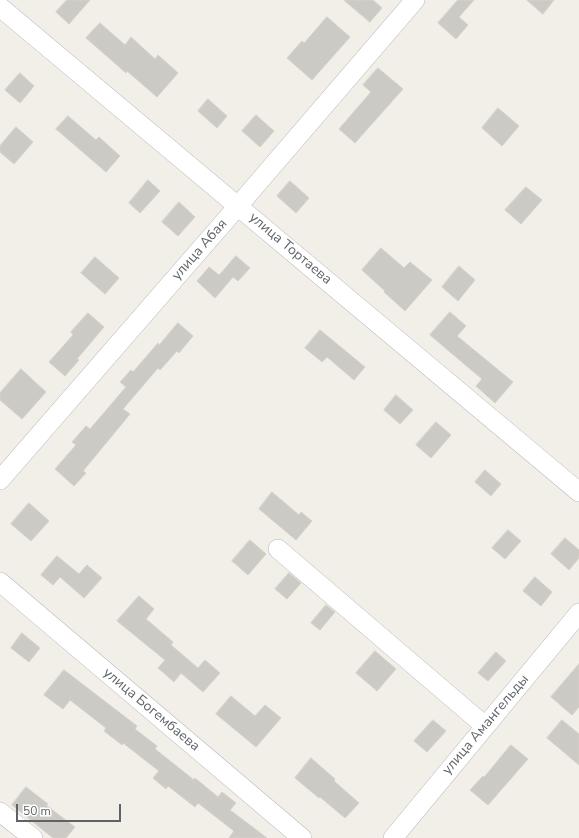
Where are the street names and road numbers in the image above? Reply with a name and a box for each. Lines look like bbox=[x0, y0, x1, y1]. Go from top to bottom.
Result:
street label: улица Тортаева bbox=[245, 210, 335, 288]
street label: улица Абая bbox=[169, 216, 231, 284]
street label: улица Богембаева bbox=[99, 665, 203, 755]
street label: улица Амангельды bbox=[439, 672, 533, 778]

